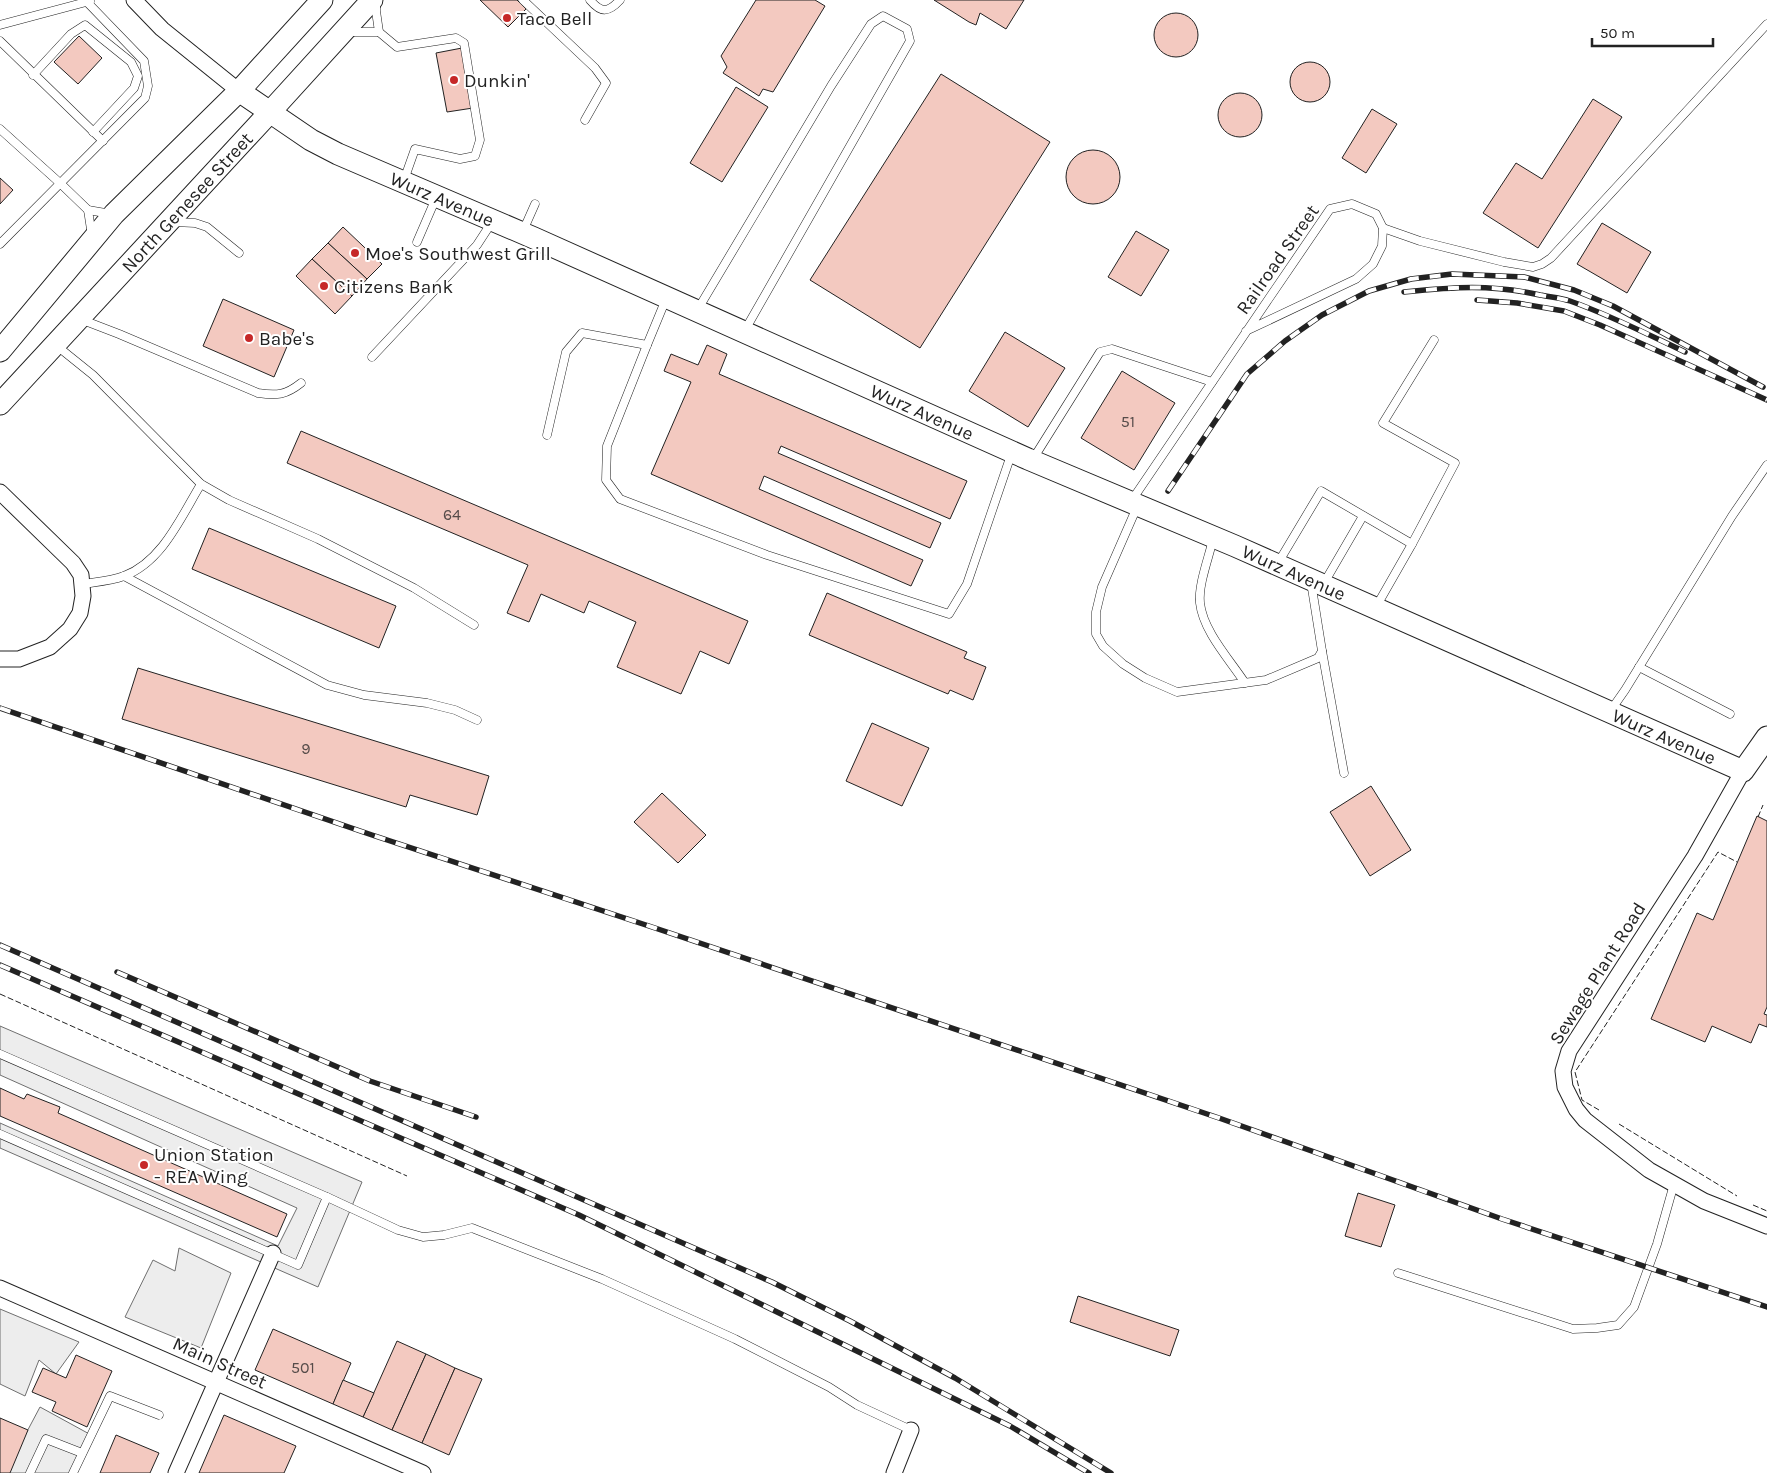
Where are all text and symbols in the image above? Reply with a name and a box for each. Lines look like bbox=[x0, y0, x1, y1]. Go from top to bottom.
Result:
place label: Taco Bell bbox=[517, 8, 592, 30]
marker: Taco Bell bbox=[501, 12, 513, 24]
scale bar bbox=[1592, 15, 1713, 47]
text: 50 m bbox=[1600, 24, 1635, 42]
place label: Dunkin' bbox=[464, 70, 530, 92]
marker: Dunkin' bbox=[448, 74, 460, 86]
street label: North Genesee Street bbox=[117, 128, 258, 277]
street label: Wurz Avenue bbox=[387, 168, 497, 232]
street label: Railroad Street bbox=[1232, 201, 1324, 319]
place label: Moe's Southwest Grill bbox=[365, 243, 551, 265]
marker: Moe's Southwest Grill bbox=[349, 247, 361, 259]
place label: Citizens Bank bbox=[334, 276, 454, 298]
marker: Citizens Bank bbox=[318, 280, 330, 292]
place label: Babe's bbox=[259, 328, 315, 350]
marker: Babe's bbox=[243, 332, 255, 344]
street label: Wurz Avenue bbox=[867, 380, 977, 445]
house number: 51 bbox=[1121, 412, 1135, 431]
house number: 64 bbox=[443, 505, 461, 524]
street label: Wurz Avenue bbox=[1238, 541, 1349, 606]
street label: Wurz Avenue bbox=[1609, 705, 1719, 770]
house number: 9 bbox=[301, 739, 311, 758]
street label: Sewage Plant Road bbox=[1545, 898, 1651, 1049]
place label: Union Station - REA Wing bbox=[154, 1144, 274, 1188]
marker: Union Station - REA Wing bbox=[138, 1159, 150, 1171]
street label: Main Street bbox=[169, 1332, 270, 1393]
house number: 501 bbox=[291, 1358, 315, 1377]

